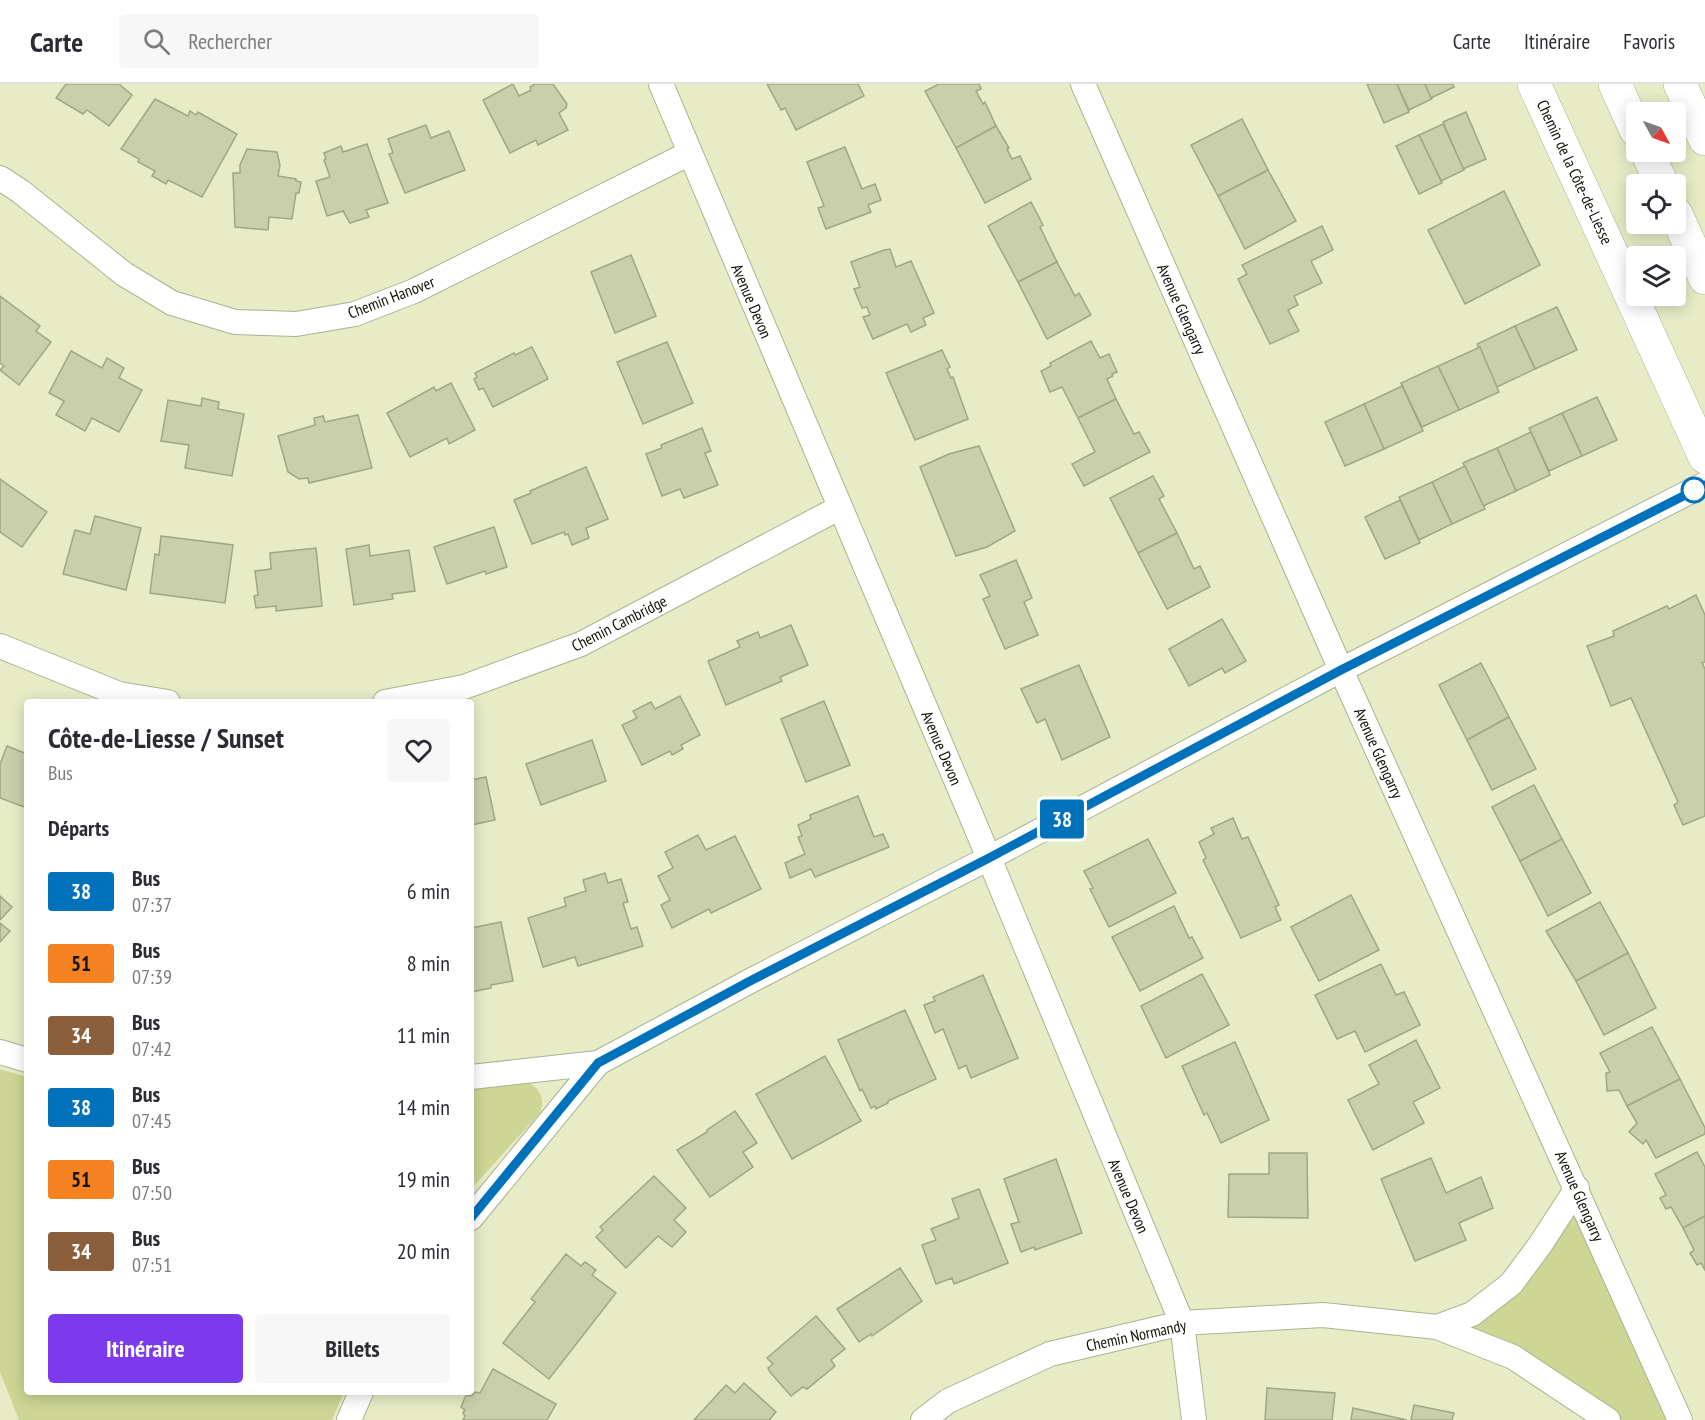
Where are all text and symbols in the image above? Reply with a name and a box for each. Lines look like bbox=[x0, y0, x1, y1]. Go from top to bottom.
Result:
search box bbox=[119, 14, 539, 68]
text: Carte bbox=[30, 23, 83, 60]
icon: search bbox=[140, 25, 173, 58]
text: Rechercher bbox=[188, 27, 272, 55]
text: Carte bbox=[1453, 28, 1491, 55]
text: Itinéraire bbox=[1524, 28, 1590, 55]
text: Favoris bbox=[1623, 28, 1675, 55]
street label: Chemin de la Côte-de-Liesse bbox=[1533, 96, 1617, 248]
north arrow bbox=[1626, 102, 1686, 162]
map controls bbox=[1626, 102, 1686, 306]
button: locate bbox=[1626, 174, 1686, 234]
button: layers bbox=[1626, 246, 1686, 306]
street label: Avenue Devon bbox=[727, 261, 777, 341]
street label: Avenue Glengarry bbox=[1153, 261, 1211, 357]
street label: Chemin Hanover bbox=[345, 271, 438, 323]
unlabelled marker bbox=[1681, 477, 1705, 503]
street label: Chemin Cambridge bbox=[568, 590, 670, 656]
street label: Avenue Glengarry bbox=[1350, 705, 1408, 801]
street label: Avenue Devon bbox=[917, 708, 967, 788]
text: Côte-de-Liesse / Sunset bbox=[48, 719, 284, 756]
button: heart bbox=[387, 719, 450, 782]
text: Bus bbox=[48, 760, 73, 786]
line badge: 38 bbox=[1035, 800, 1089, 838]
text: 38 bbox=[1052, 806, 1072, 833]
text: Départs bbox=[48, 814, 109, 842]
text: Bus bbox=[132, 864, 160, 892]
text: 6 min bbox=[407, 877, 450, 905]
text: 38 bbox=[71, 878, 91, 905]
text: 07:37 bbox=[132, 892, 172, 918]
text: Bus bbox=[132, 936, 160, 964]
text: 8 min bbox=[407, 949, 450, 977]
text: 51 bbox=[71, 950, 91, 977]
text: 07:39 bbox=[132, 964, 172, 990]
text: Bus bbox=[132, 1008, 160, 1036]
text: 11 min bbox=[397, 1021, 450, 1049]
text: 34 bbox=[71, 1022, 91, 1049]
text: 07:42 bbox=[132, 1036, 172, 1062]
text: Bus bbox=[132, 1080, 160, 1108]
text: 14 min bbox=[397, 1093, 450, 1121]
text: 38 bbox=[71, 1094, 91, 1121]
text: 07:45 bbox=[132, 1108, 172, 1134]
street label: Avenue Glengarry bbox=[1551, 1148, 1609, 1244]
text: Bus bbox=[132, 1152, 160, 1180]
street label: Avenue Devon bbox=[1104, 1156, 1154, 1236]
text: 19 min bbox=[397, 1165, 450, 1193]
text: 51 bbox=[71, 1166, 91, 1193]
text: 07:50 bbox=[132, 1180, 172, 1206]
text: Bus bbox=[132, 1224, 160, 1252]
text: 20 min bbox=[397, 1237, 450, 1265]
text: 34 bbox=[71, 1238, 91, 1265]
text: 07:51 bbox=[132, 1252, 172, 1278]
button: Itinéraire bbox=[48, 1314, 243, 1383]
button: Billets bbox=[255, 1314, 450, 1383]
street label: Chemin Normandy bbox=[1084, 1315, 1188, 1355]

